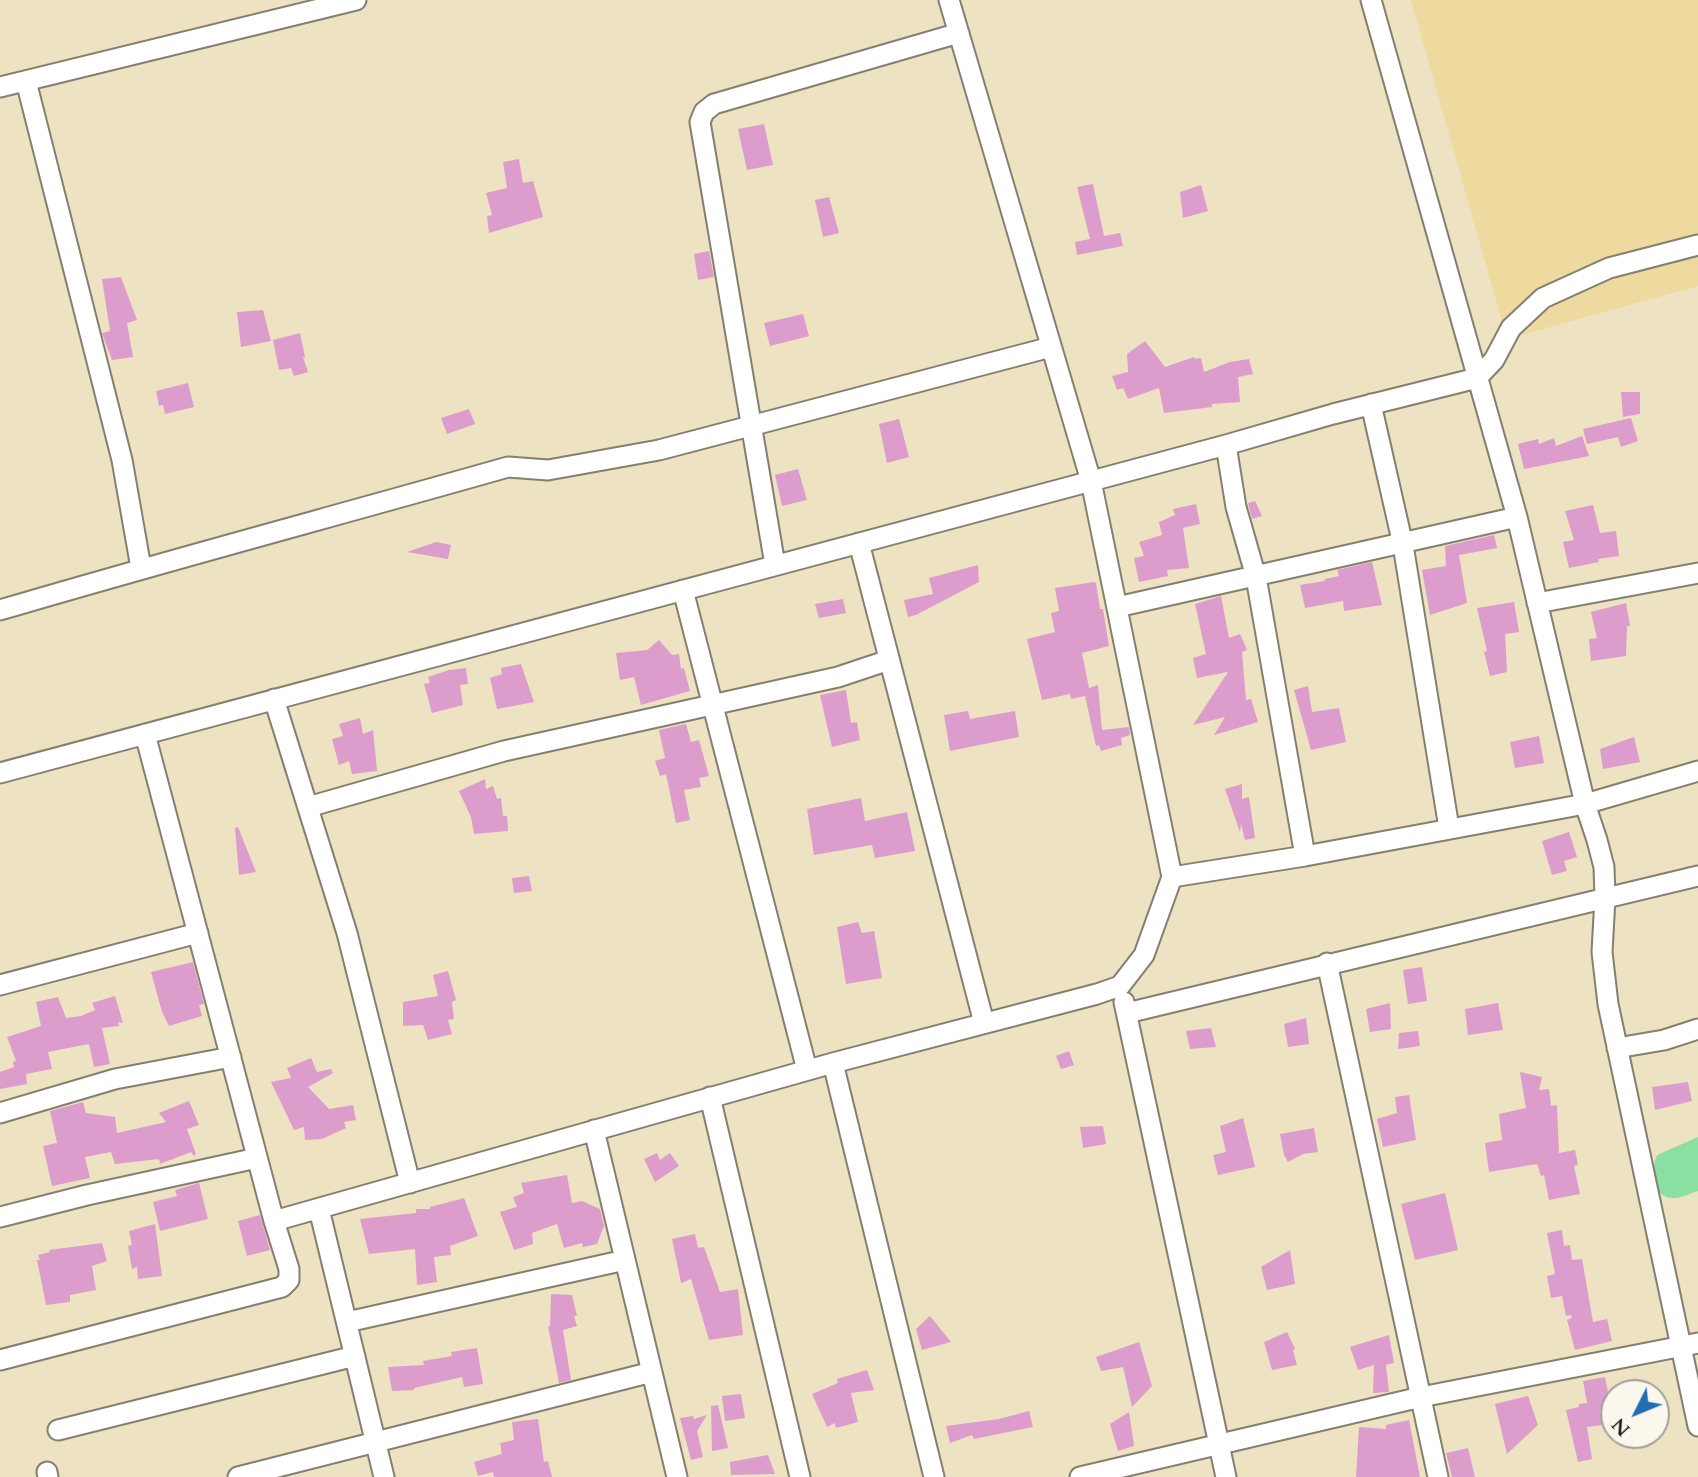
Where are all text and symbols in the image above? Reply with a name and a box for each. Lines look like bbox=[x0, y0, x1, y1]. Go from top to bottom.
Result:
north arrow bbox=[1600, 1379, 1670, 1449]
text: N bbox=[1606, 1412, 1636, 1442]

